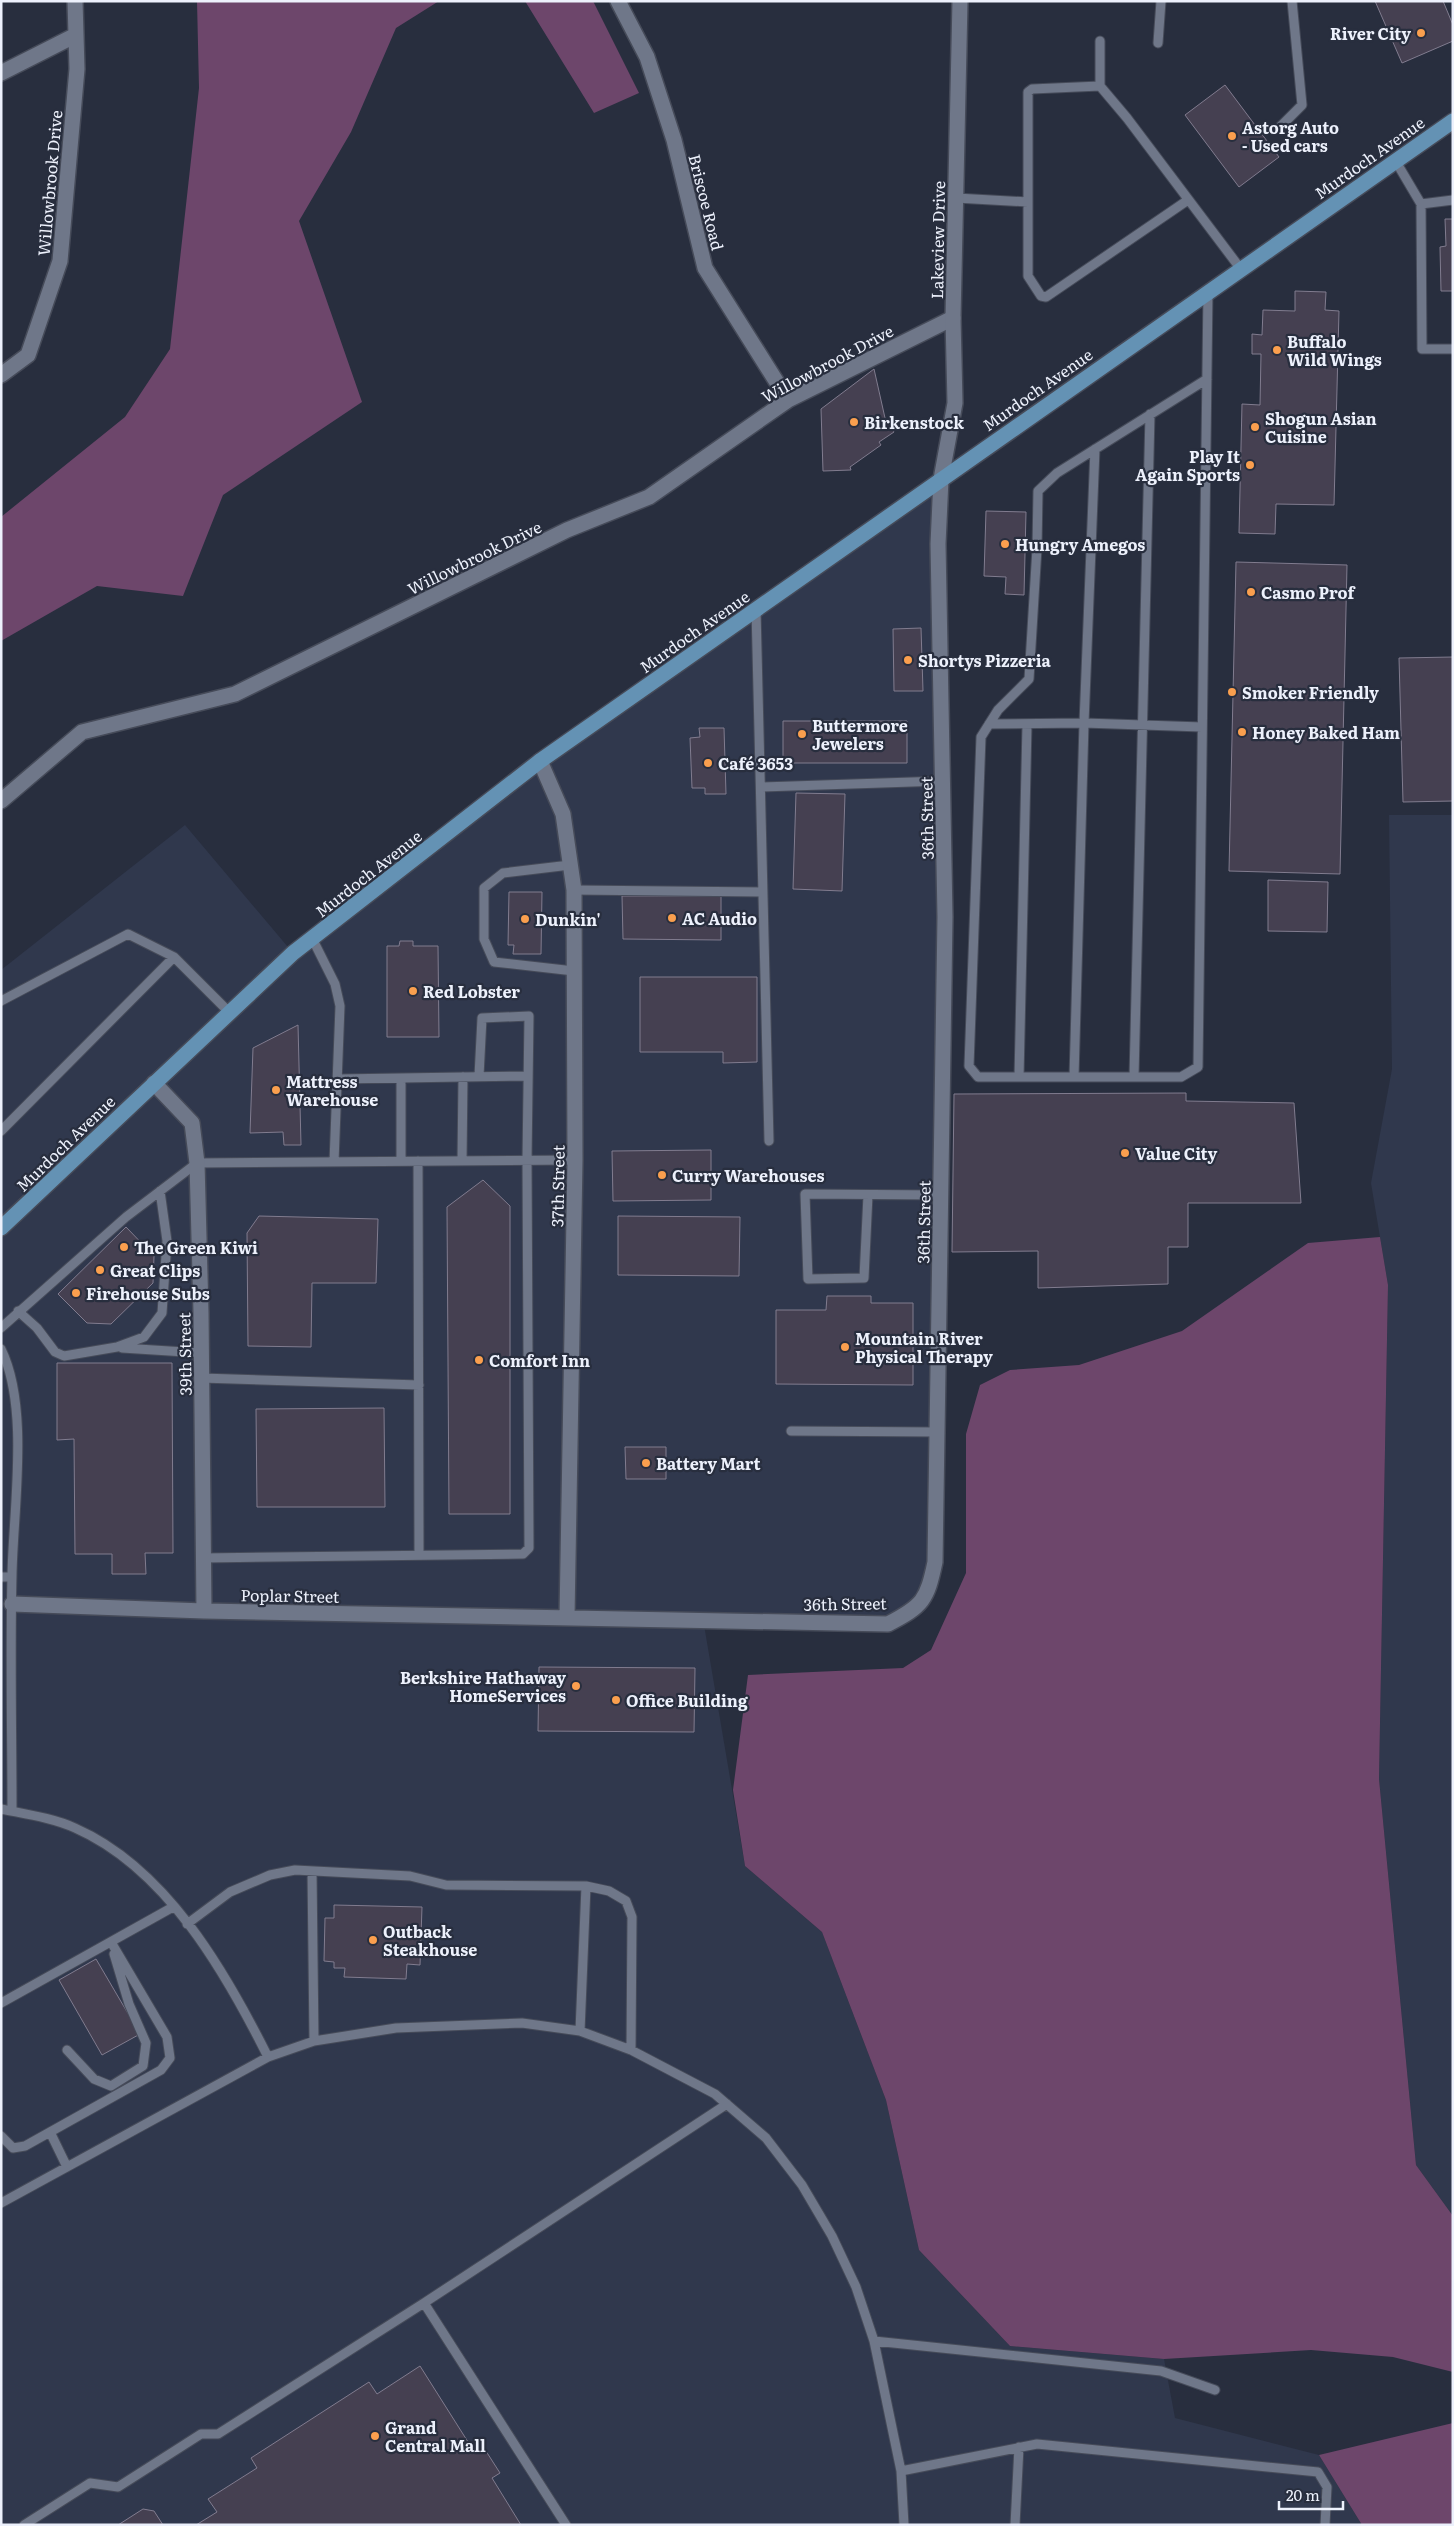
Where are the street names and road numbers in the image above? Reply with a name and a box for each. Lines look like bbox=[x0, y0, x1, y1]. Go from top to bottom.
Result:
street label: Willowbrook Drive bbox=[31, 109, 67, 257]
street label: Murdoch Avenue bbox=[1309, 110, 1429, 204]
street label: Briscoe Road bbox=[683, 151, 731, 253]
street label: Lakeview Drive bbox=[924, 181, 950, 299]
street label: Willowbrook Drive bbox=[757, 318, 897, 408]
street label: Murdoch Avenue bbox=[977, 342, 1097, 436]
street label: Willowbrook Drive bbox=[403, 514, 545, 600]
street label: Murdoch Avenue bbox=[634, 584, 754, 678]
street label: 36th Street bbox=[913, 776, 939, 860]
street label: Murdoch Avenue bbox=[310, 824, 426, 922]
street label: Murdoch Avenue bbox=[10, 1089, 120, 1197]
street label: 37th Street bbox=[544, 1144, 570, 1227]
street label: 36th Street bbox=[910, 1180, 936, 1264]
street label: 39th Street bbox=[171, 1312, 197, 1396]
street label: Poplar Street bbox=[240, 1582, 340, 1608]
street label: 36th Street bbox=[803, 1590, 887, 1616]

